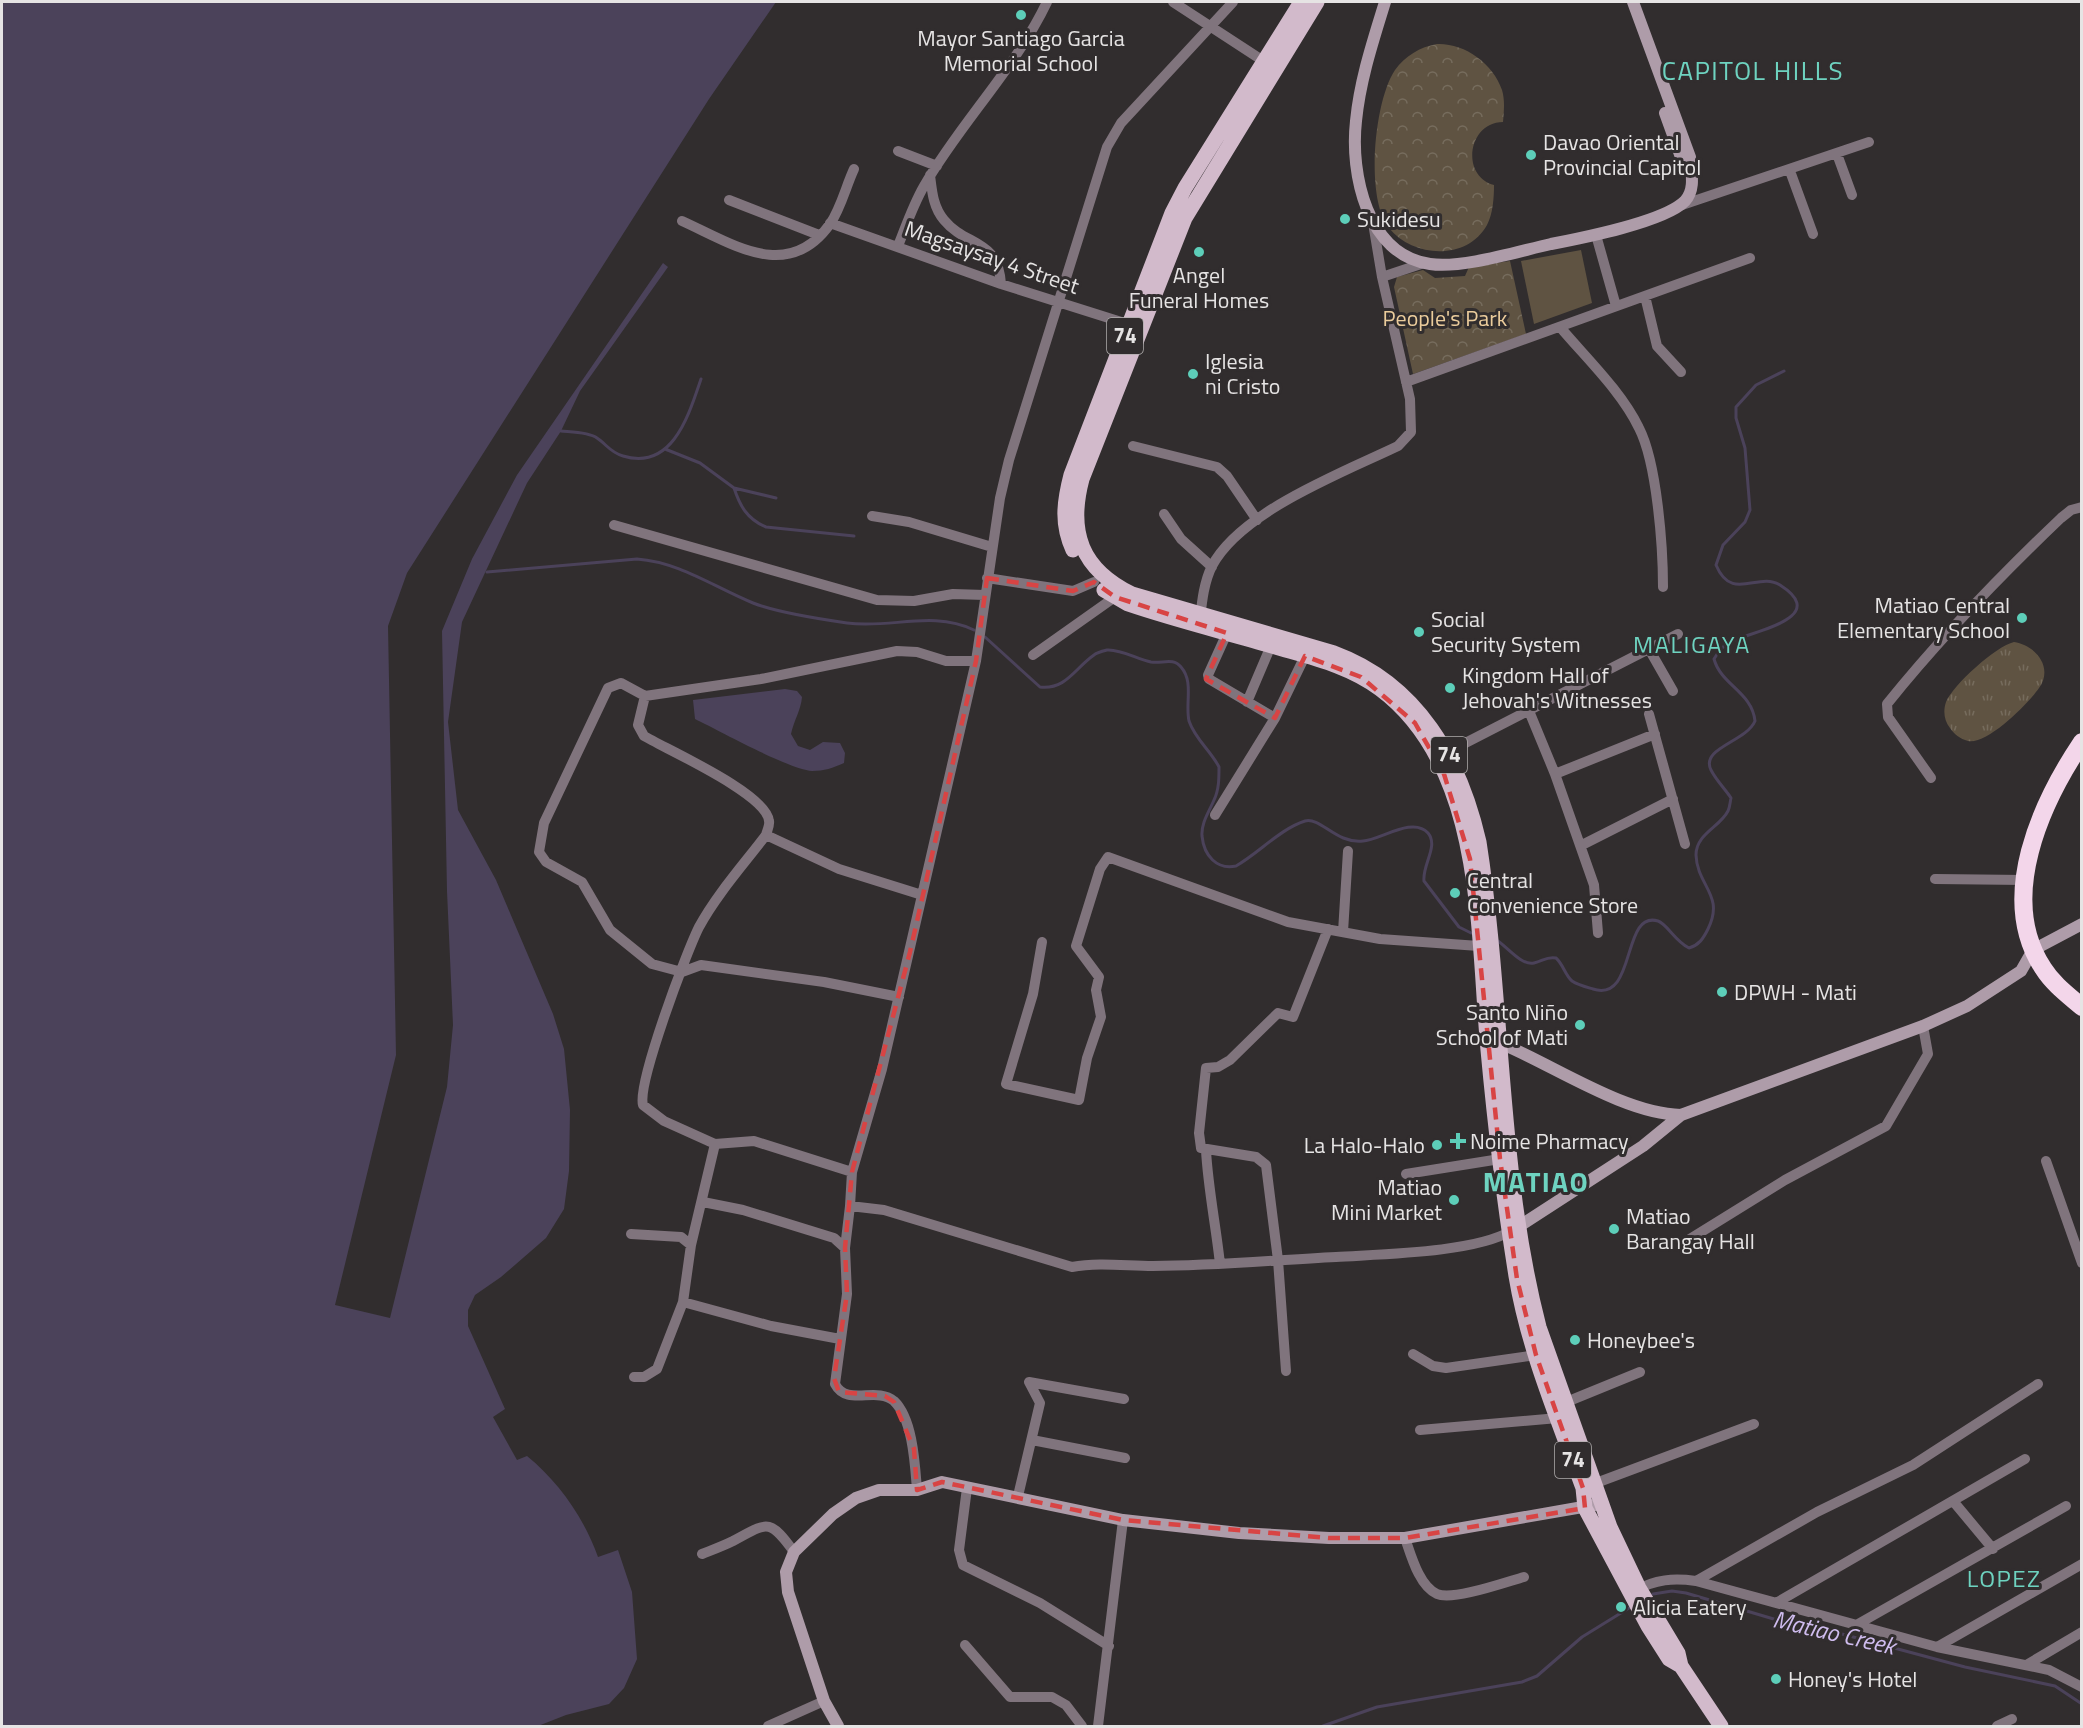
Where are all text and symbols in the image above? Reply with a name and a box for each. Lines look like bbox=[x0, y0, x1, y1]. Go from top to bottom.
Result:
marker: Mayor Santiago Garcia Memorial School bbox=[1014, 8, 1028, 22]
place label: Mayor Santiago Garcia Memorial School bbox=[917, 21, 1125, 80]
district label: CAPITOL HILLS bbox=[1662, 51, 1844, 90]
place label: Davao Oriental Provincial Capitol bbox=[1543, 125, 1701, 184]
marker: Davao Oriental Provincial Capitol bbox=[1524, 148, 1538, 162]
place label: Sukidesu bbox=[1357, 202, 1441, 236]
street label: Magsaysay 4 Street bbox=[900, 211, 1084, 303]
marker: Sukidesu bbox=[1338, 212, 1352, 226]
marker: Angel Funeral Homes bbox=[1192, 245, 1206, 259]
place label: Angel Funeral Homes bbox=[1129, 258, 1269, 317]
park label: People's Park bbox=[1383, 301, 1508, 335]
road number: 74 bbox=[1107, 318, 1143, 354]
place label: Iglesia ni Cristo bbox=[1205, 344, 1280, 403]
marker: Iglesia ni Cristo bbox=[1186, 367, 1200, 381]
place label: Matiao Central Elementary School bbox=[1837, 588, 2010, 647]
place label: Social Security System bbox=[1431, 602, 1581, 661]
marker: Matiao Central Elementary School bbox=[2015, 611, 2029, 625]
marker: Social Security System bbox=[1412, 625, 1426, 639]
district label: MALIGAYA bbox=[1633, 626, 1751, 662]
place label: Kingdom Hall of Jehovah's Witnesses bbox=[1462, 658, 1652, 717]
marker: Kingdom Hall of Jehovah's Witnesses bbox=[1443, 681, 1457, 695]
road number: 74 bbox=[1431, 737, 1467, 773]
place label: Central Convenience Store bbox=[1467, 863, 1638, 922]
marker: Central Convenience Store bbox=[1448, 886, 1462, 900]
place label: DPWH - Mati bbox=[1734, 975, 1857, 1009]
marker: DPWH - Mati bbox=[1715, 985, 1729, 999]
place label: Santo Niño School of Mati bbox=[1436, 995, 1568, 1054]
marker: Santo Niño School of Mati bbox=[1573, 1018, 1587, 1032]
place label: Noime Pharmacy bbox=[1470, 1124, 1629, 1158]
place label: La Halo-Halo bbox=[1304, 1128, 1425, 1162]
marker: Noime Pharmacy bbox=[1451, 1134, 1465, 1148]
marker: La Halo-Halo bbox=[1430, 1138, 1444, 1152]
district label: MATIAO bbox=[1483, 1160, 1589, 1203]
place label: Matiao Mini Market bbox=[1331, 1170, 1442, 1229]
marker: Matiao Mini Market bbox=[1447, 1193, 1461, 1207]
place label: Matiao Barangay Hall bbox=[1626, 1199, 1755, 1258]
marker: Matiao Barangay Hall bbox=[1607, 1222, 1621, 1236]
place label: Honeybee's bbox=[1587, 1323, 1695, 1357]
marker: Honeybee's bbox=[1568, 1333, 1582, 1347]
road number: 74 bbox=[1555, 1442, 1591, 1478]
district label: LOPEZ bbox=[1967, 1560, 2041, 1596]
place label: Alicia Eatery bbox=[1633, 1590, 1747, 1624]
marker: Alicia Eatery bbox=[1614, 1600, 1628, 1614]
water label: Matiao Creek bbox=[1769, 1600, 1902, 1664]
place label: Honey's Hotel bbox=[1788, 1662, 1917, 1696]
marker: Honey's Hotel bbox=[1769, 1672, 1783, 1686]

